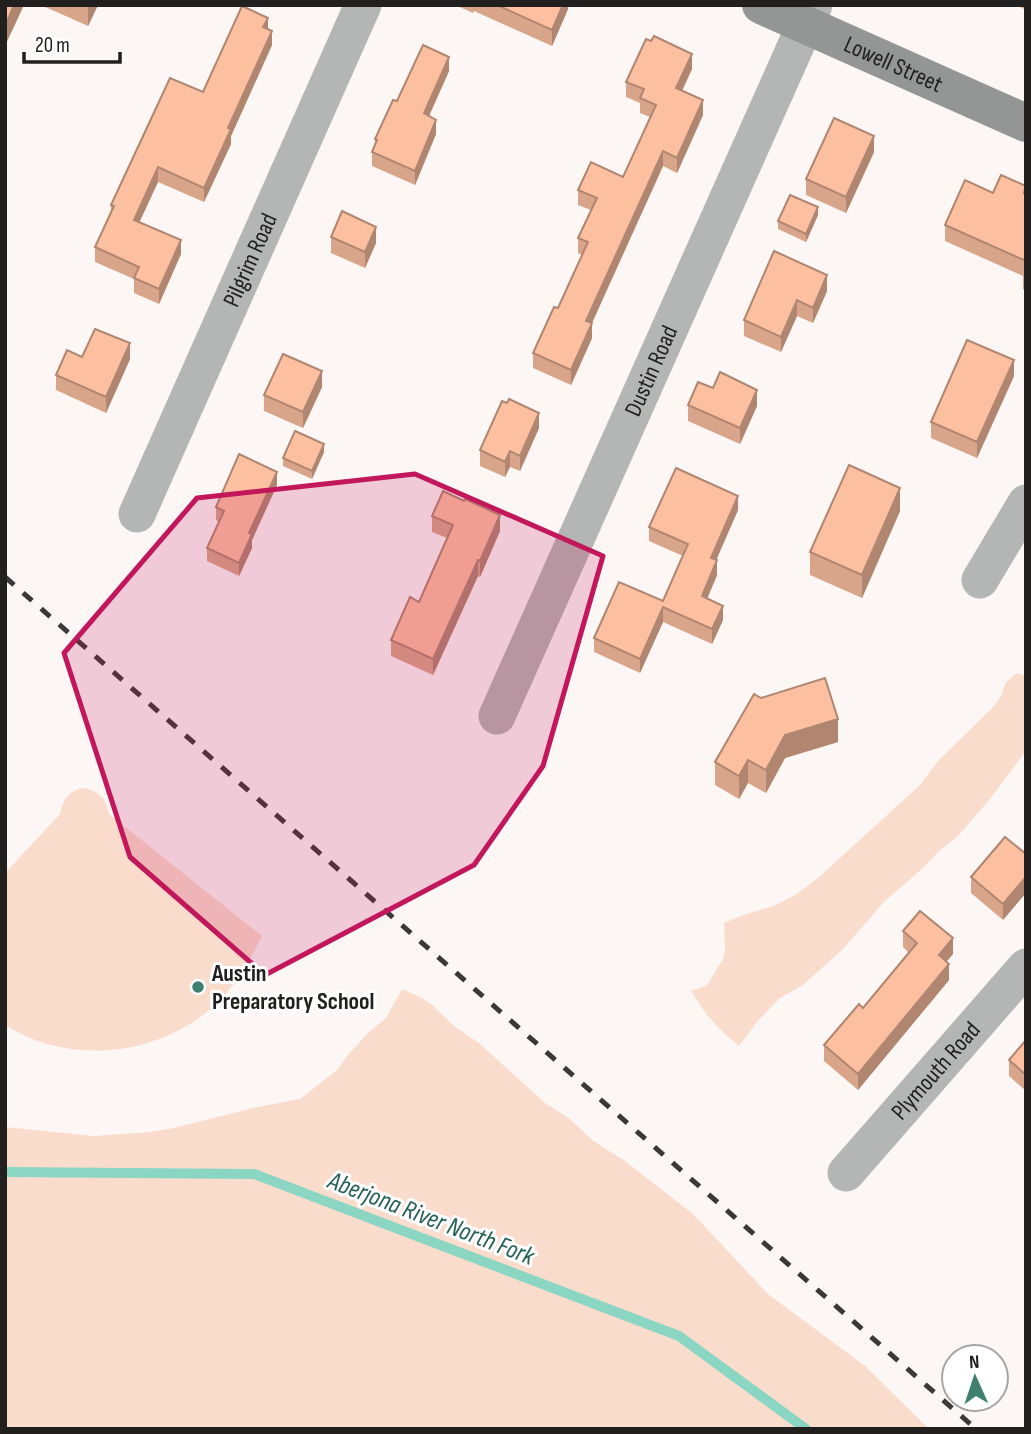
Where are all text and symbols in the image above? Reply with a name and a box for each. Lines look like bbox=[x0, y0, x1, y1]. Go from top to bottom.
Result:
scale bar bbox=[24, 21, 121, 65]
street label: Lowell Street bbox=[840, 29, 947, 99]
text: 20 m bbox=[35, 33, 70, 58]
street label: Pilgrim Road bbox=[216, 209, 283, 311]
street label: Dustin Road bbox=[618, 321, 684, 421]
place label: Austin Preparatory School bbox=[211, 959, 374, 1016]
marker: Austin Preparatory School bbox=[190, 979, 206, 995]
street label: Plymouth Road bbox=[885, 1016, 986, 1126]
water label: Aberjona River North Fork bbox=[323, 1165, 540, 1273]
north arrow bbox=[940, 1343, 1010, 1413]
text: N bbox=[969, 1351, 980, 1374]

